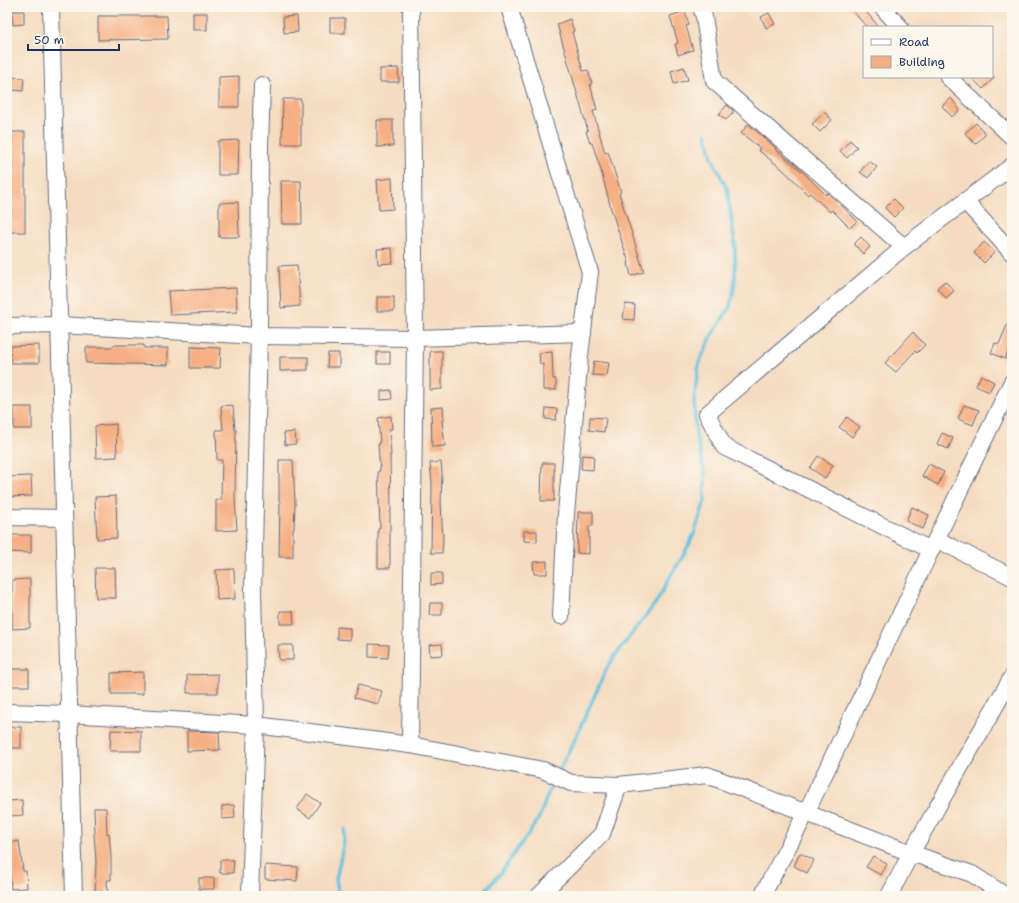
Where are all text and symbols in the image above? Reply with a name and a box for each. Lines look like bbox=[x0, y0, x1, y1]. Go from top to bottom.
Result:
scale bar bbox=[28, 26, 119, 52]
legend bbox=[863, 26, 993, 78]
text: 50 m bbox=[34, 32, 64, 48]
text: Road bbox=[899, 34, 930, 50]
text: Building bbox=[899, 54, 945, 70]

